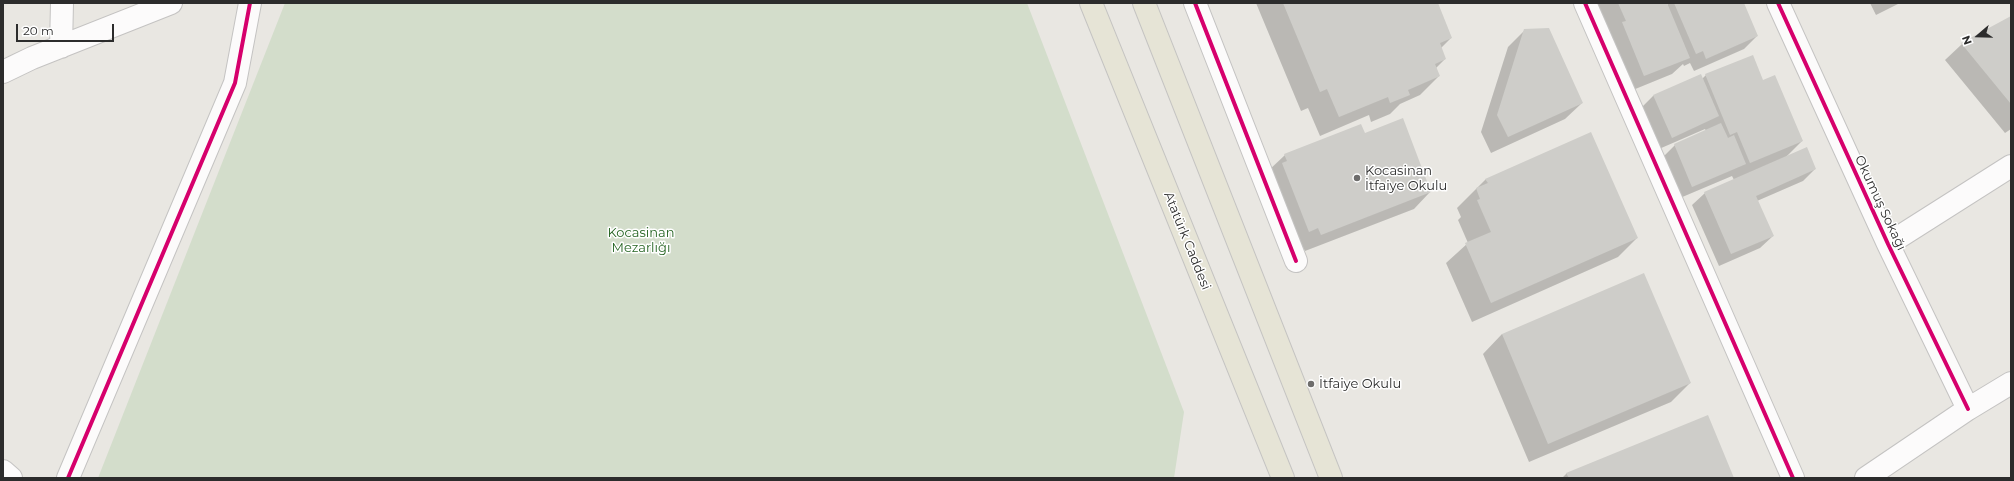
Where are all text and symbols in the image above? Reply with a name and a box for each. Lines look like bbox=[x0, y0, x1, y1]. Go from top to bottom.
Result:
scale bar bbox=[18, 16, 116, 42]
north arrow bbox=[1958, 16, 1998, 56]
text: 20 m bbox=[23, 23, 54, 38]
text: N bbox=[1959, 34, 1975, 47]
street label: Okumuş Sokağı bbox=[1851, 153, 1909, 253]
place label: Kocasinan İtfaiye Okulu bbox=[1365, 163, 1447, 194]
marker: Kocasinan İtfaiye Okulu bbox=[1352, 173, 1362, 183]
street label: Atatürk Caddesi bbox=[1160, 190, 1214, 292]
park label: Kocasinan Mezarlığı bbox=[607, 225, 675, 256]
place label: İtfaiye Okulu bbox=[1319, 376, 1401, 392]
marker: İtfaiye Okulu bbox=[1306, 379, 1316, 389]

